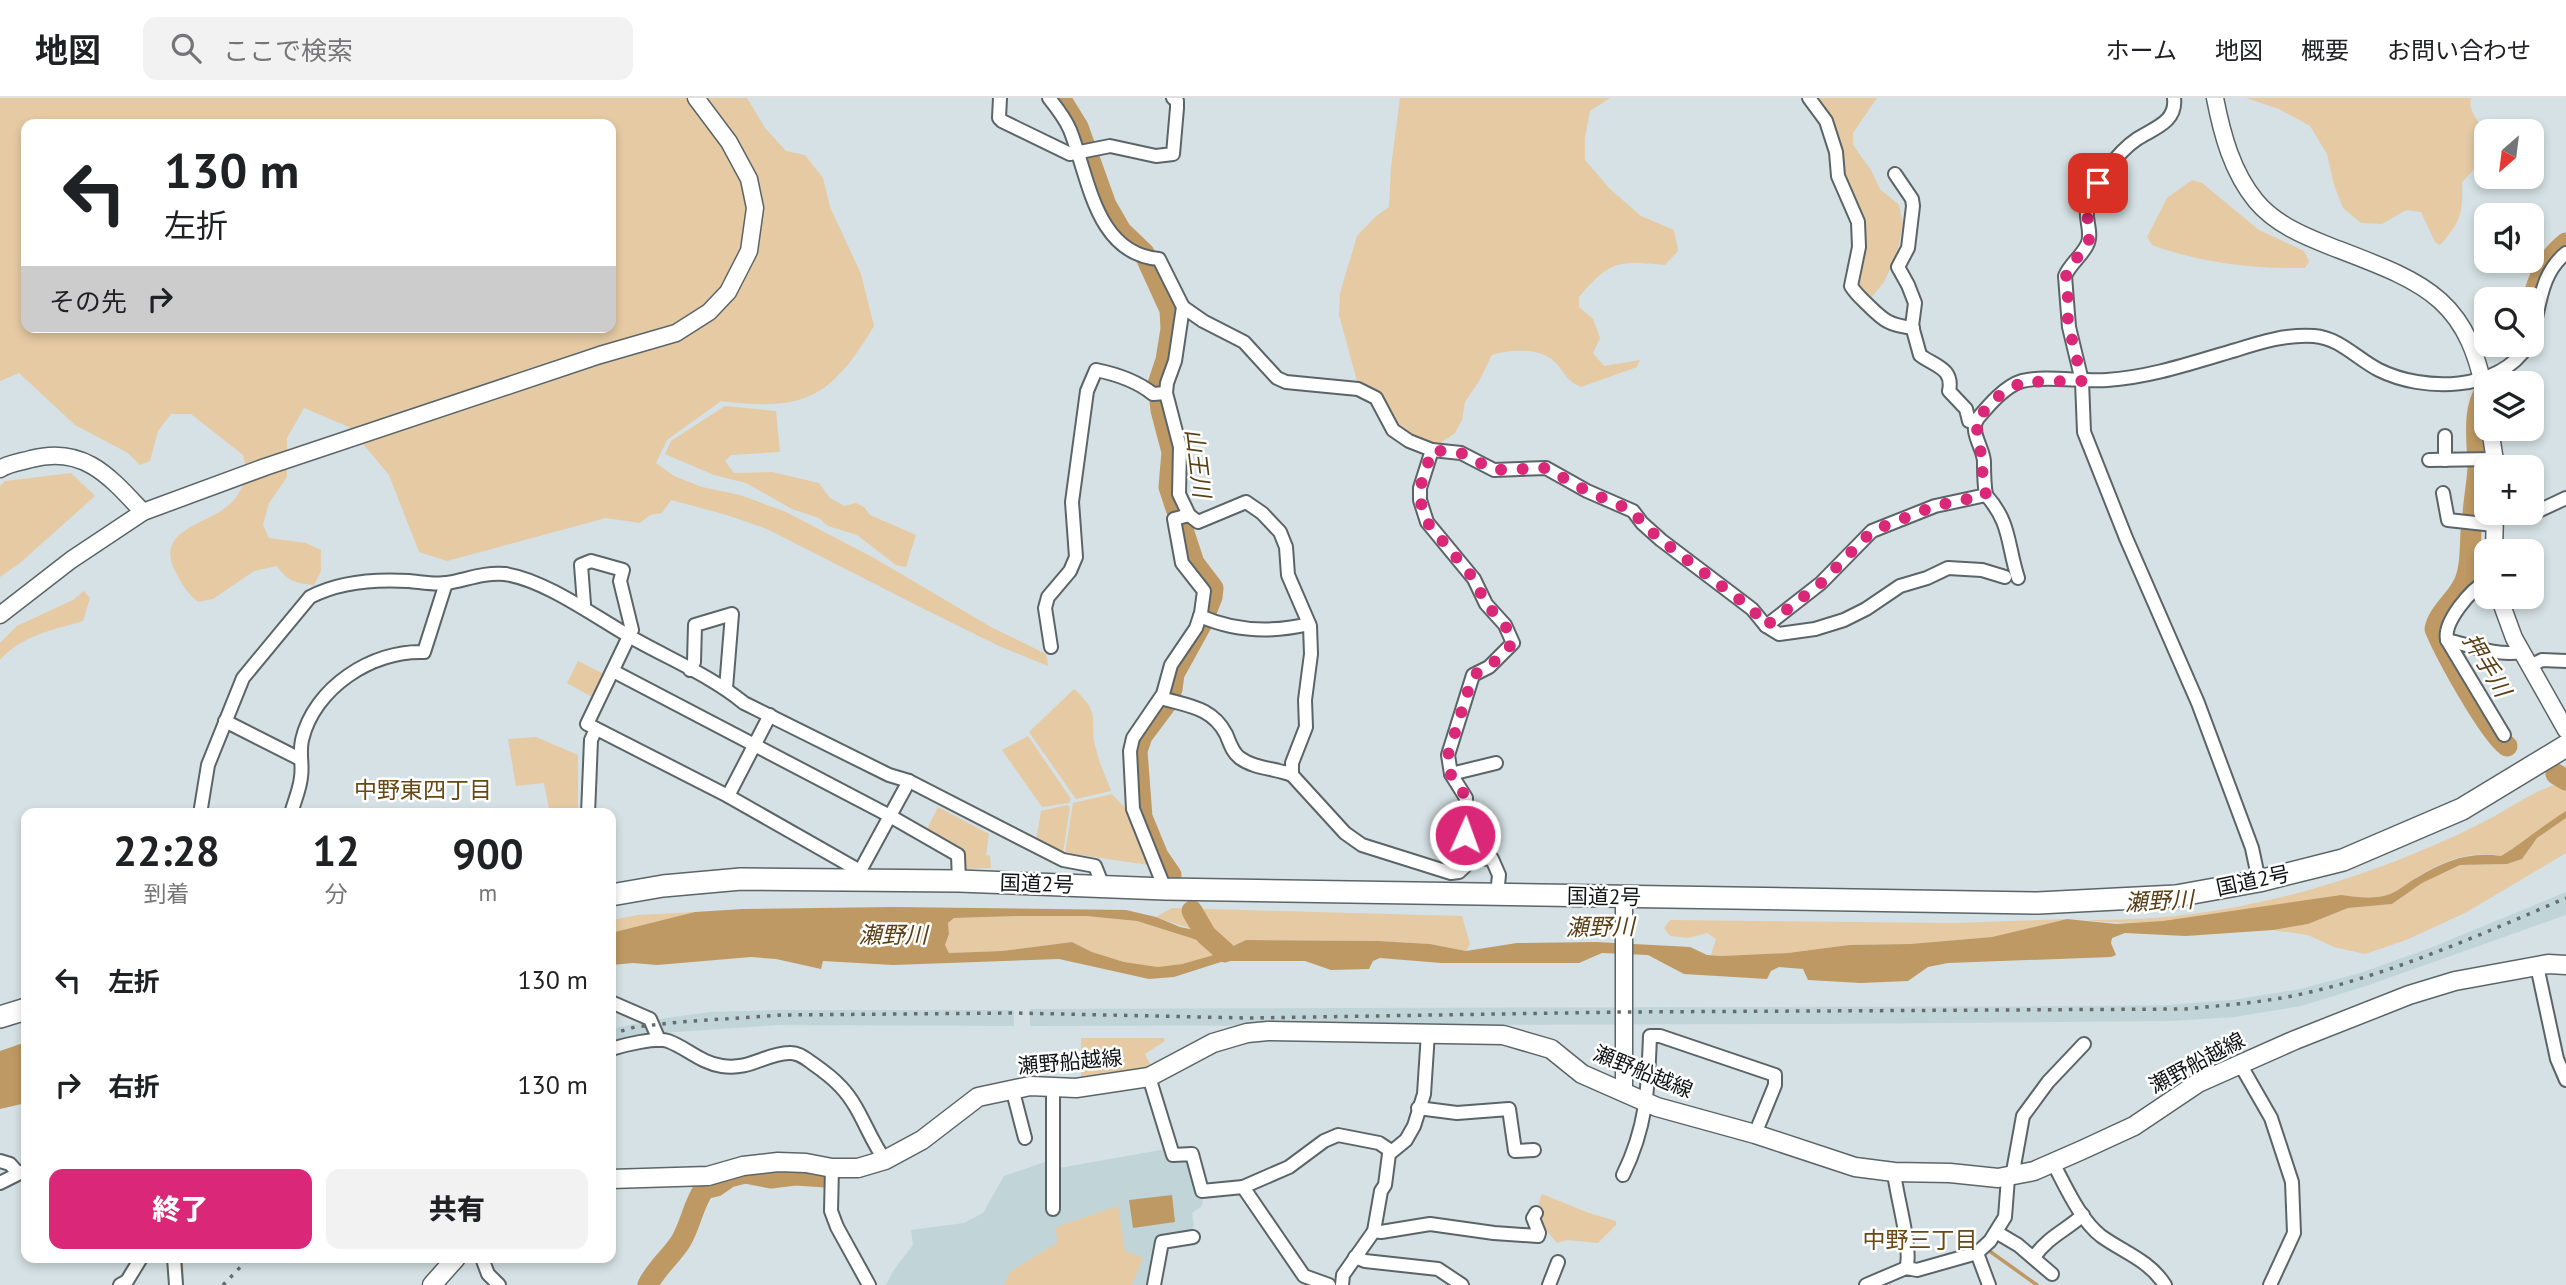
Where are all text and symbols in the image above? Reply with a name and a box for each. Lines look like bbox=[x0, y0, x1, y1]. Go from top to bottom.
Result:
search box bbox=[143, 17, 633, 80]
text: 地図 bbox=[35, 28, 101, 71]
icon: search bbox=[167, 29, 205, 67]
text: ここで検索 bbox=[223, 34, 353, 67]
text: ホーム bbox=[2106, 35, 2177, 66]
text: 地図 bbox=[2215, 35, 2263, 66]
text: 概要 bbox=[2301, 35, 2349, 66]
text: お問い合わせ bbox=[2387, 35, 2531, 66]
north arrow bbox=[2474, 119, 2544, 189]
map controls bbox=[2474, 119, 2544, 609]
text: 130 m bbox=[164, 138, 299, 202]
icon: left bbox=[49, 147, 140, 238]
pin bbox=[2068, 153, 2128, 213]
icon: arrive bbox=[2079, 164, 2117, 202]
button: sound bbox=[2474, 203, 2544, 273]
text: 左折 bbox=[164, 204, 228, 246]
icon: right bbox=[141, 280, 179, 318]
text: その先 bbox=[49, 285, 127, 318]
button: search bbox=[2474, 287, 2544, 357]
button: layers bbox=[2474, 371, 2544, 441]
water label: 山王川 bbox=[1180, 427, 1217, 502]
button: + bbox=[2474, 455, 2544, 525]
button: − bbox=[2474, 539, 2544, 609]
water label: 押手川 bbox=[2457, 628, 2519, 704]
district label: 中野東四丁目 bbox=[354, 775, 492, 804]
position arrow bbox=[1428, 798, 1502, 872]
text: 22:28 bbox=[113, 823, 220, 878]
text: 12 bbox=[312, 823, 360, 878]
text: 900 bbox=[452, 826, 524, 881]
street label: 国道2号 bbox=[2214, 860, 2292, 901]
street label: 国道2号 bbox=[999, 869, 1075, 898]
text: m bbox=[479, 878, 497, 907]
text: 到着 bbox=[144, 879, 190, 908]
text: 分 bbox=[325, 879, 348, 908]
street label: 国道2号 bbox=[1567, 882, 1641, 911]
water label: 瀬野川 bbox=[2124, 884, 2197, 917]
water label: 瀬野川 bbox=[1565, 911, 1638, 942]
water label: 瀬野川 bbox=[859, 920, 931, 949]
icon: left bbox=[49, 961, 87, 999]
text: 130 m bbox=[517, 963, 588, 996]
text: 左折 bbox=[108, 965, 160, 998]
street label: 瀬野船越線 bbox=[2144, 1026, 2249, 1099]
street label: 瀬野船越線 bbox=[1589, 1039, 1697, 1104]
street label: 瀬野船越線 bbox=[1016, 1043, 1123, 1080]
icon: right bbox=[49, 1066, 87, 1104]
text: 130 m bbox=[517, 1068, 588, 1101]
text: 右折 bbox=[108, 1070, 160, 1103]
button: 終了 bbox=[49, 1169, 312, 1249]
button: 共有 bbox=[326, 1169, 588, 1249]
district label: 中野三丁目 bbox=[1863, 1225, 1978, 1254]

